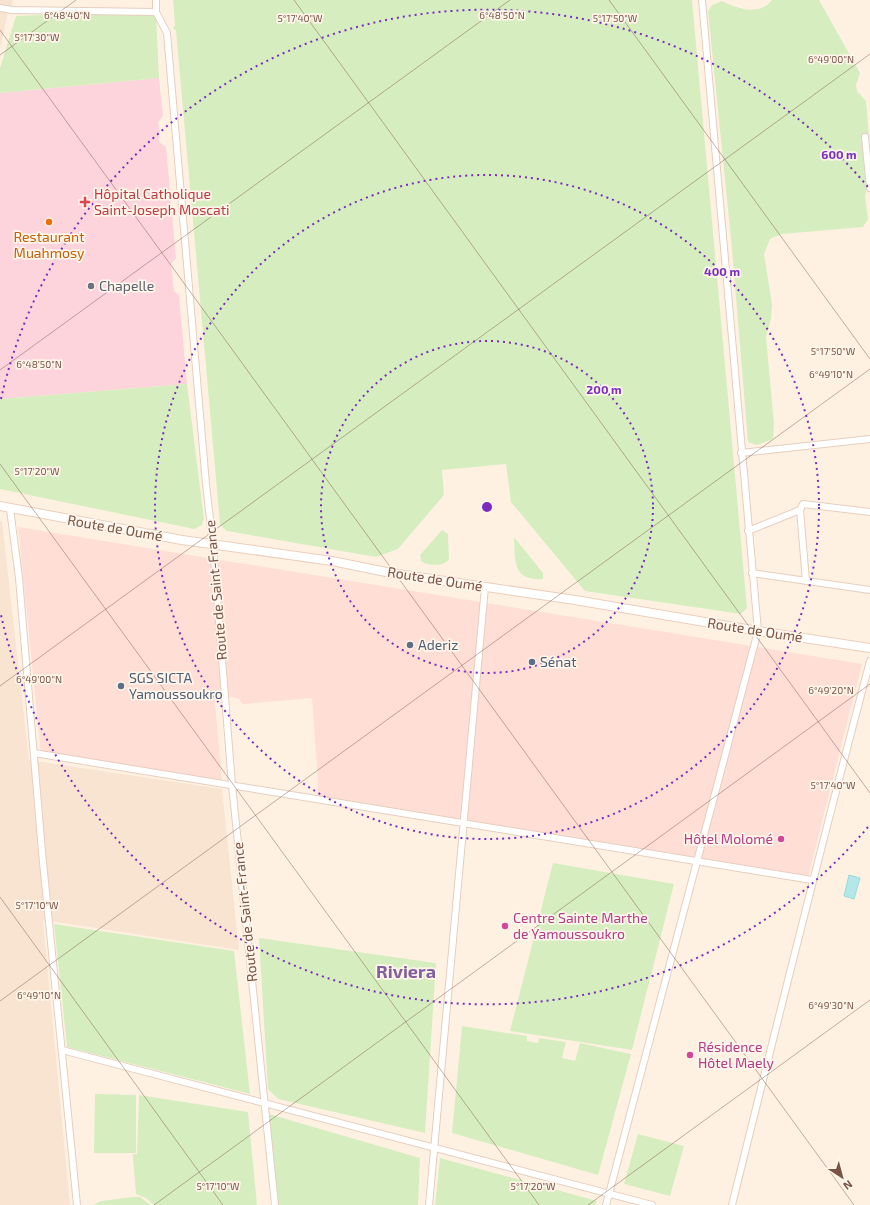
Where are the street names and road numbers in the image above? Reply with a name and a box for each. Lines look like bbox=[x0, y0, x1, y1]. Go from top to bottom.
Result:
street label: Route de Oumé bbox=[66, 511, 164, 544]
street label: Route de Saint-France bbox=[201, 519, 230, 661]
street label: Route de Oumé bbox=[386, 563, 484, 594]
street label: Route de Oumé bbox=[706, 614, 804, 645]
street label: Route de Saint-France bbox=[229, 841, 260, 983]

